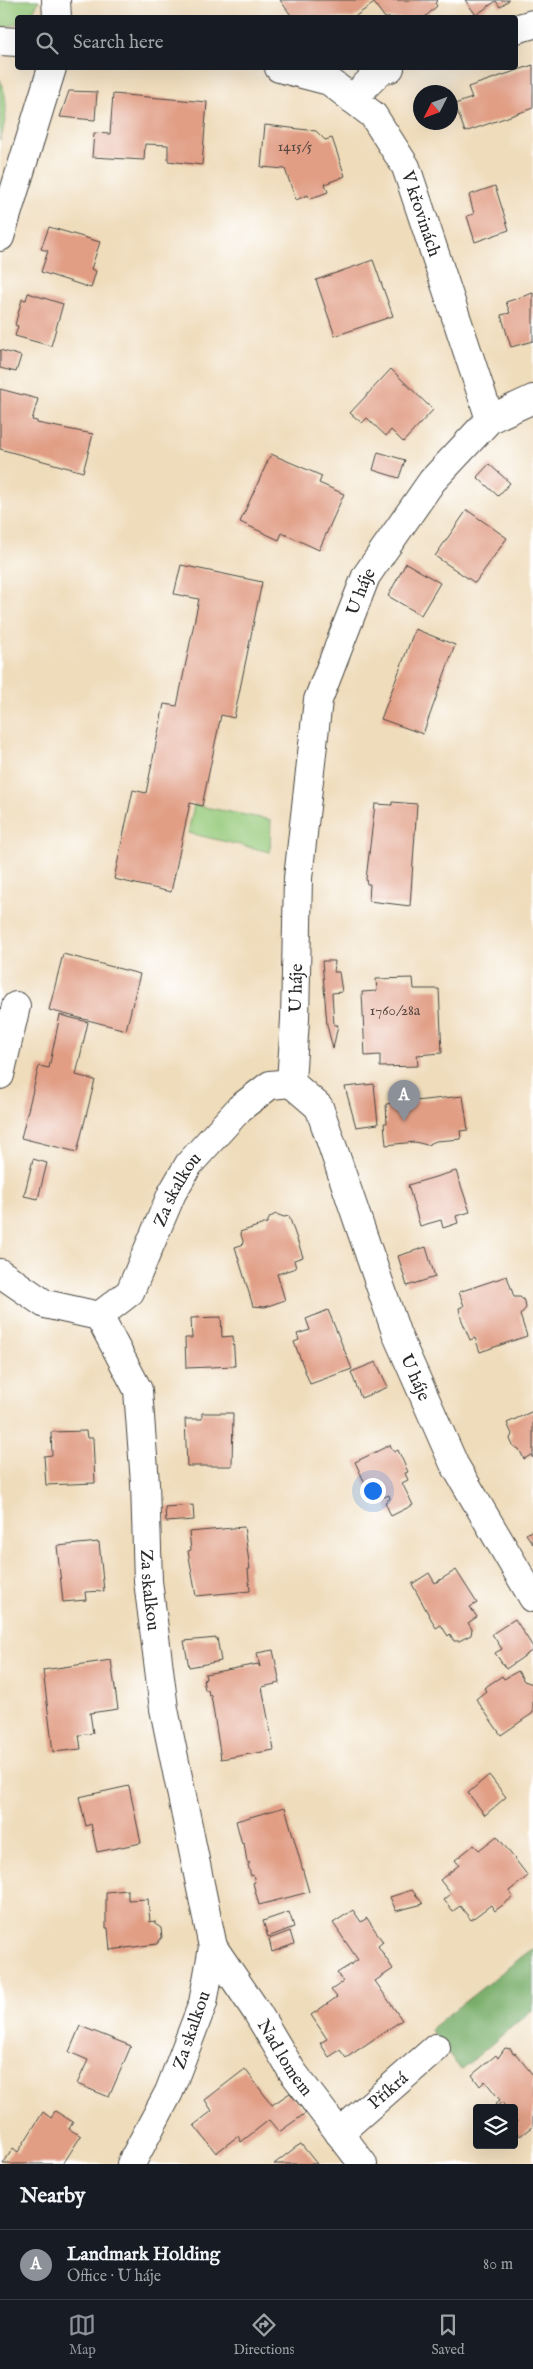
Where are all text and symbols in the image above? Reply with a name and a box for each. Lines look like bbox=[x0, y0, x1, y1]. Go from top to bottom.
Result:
search box bbox=[15, 15, 518, 70]
icon: search bbox=[33, 29, 61, 57]
text: Search here bbox=[73, 31, 164, 55]
north arrow bbox=[413, 85, 458, 130]
house number: 1415/5 bbox=[278, 137, 313, 156]
street label: V křovinách bbox=[395, 167, 445, 260]
street label: U háje bbox=[342, 563, 381, 619]
street label: U háje bbox=[285, 963, 309, 1013]
house number: 1760/28a bbox=[370, 1001, 421, 1020]
pin: A bbox=[388, 1080, 420, 1121]
street label: Za skalkou bbox=[149, 1148, 207, 1231]
street label: U háje bbox=[394, 1351, 435, 1405]
your location bbox=[360, 1478, 386, 1504]
street label: Za skalkou bbox=[134, 1549, 164, 1632]
street label: Za skalkou bbox=[168, 1988, 217, 2073]
street label: Nad lomem bbox=[251, 2016, 317, 2102]
street label: Příkrá bbox=[364, 2067, 414, 2115]
map controls bbox=[473, 2104, 518, 2149]
button: layers bbox=[473, 2104, 518, 2149]
text: Nearby bbox=[20, 2183, 85, 2210]
text: Landmark Holding bbox=[67, 2243, 220, 2267]
text: A bbox=[31, 2255, 41, 2275]
text: 80 m bbox=[483, 2255, 513, 2275]
text: Office · U háje bbox=[67, 2267, 161, 2287]
tab: Map bbox=[68, 2311, 96, 2359]
tab: Directions bbox=[233, 2311, 294, 2359]
tab: Saved bbox=[431, 2311, 464, 2359]

